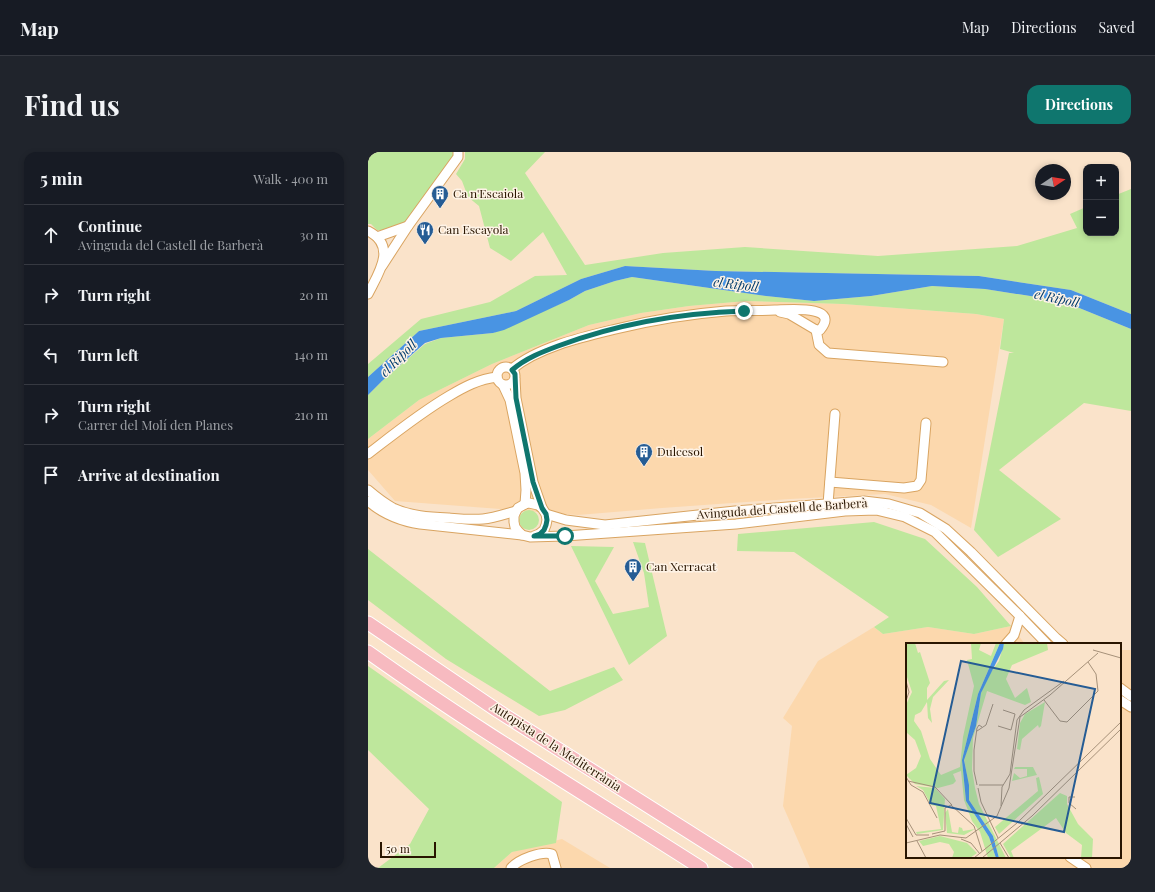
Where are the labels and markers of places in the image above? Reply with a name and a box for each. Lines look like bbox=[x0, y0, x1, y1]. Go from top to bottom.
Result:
building icon: Ca n'Escaiola bbox=[430, 184, 450, 209]
place label: Ca n'Escaiola bbox=[453, 185, 523, 201]
restaurant icon: Can Escayola bbox=[415, 220, 435, 245]
place label: Can Escayola bbox=[438, 221, 509, 237]
building icon: Dulcesol bbox=[634, 442, 654, 467]
place label: Dulcesol bbox=[657, 443, 704, 459]
building icon: Can Xerracat bbox=[623, 557, 643, 582]
place label: Can Xerracat bbox=[646, 558, 717, 574]

